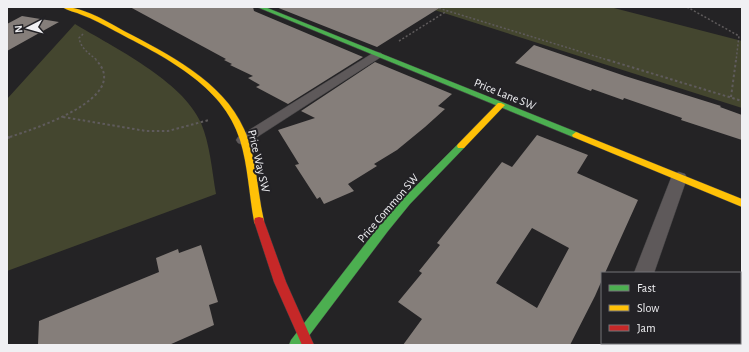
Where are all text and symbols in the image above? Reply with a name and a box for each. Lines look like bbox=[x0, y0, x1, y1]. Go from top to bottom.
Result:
north arrow bbox=[8, 8, 48, 48]
text: N bbox=[13, 25, 24, 33]
street label: Price Lane SW bbox=[472, 76, 538, 112]
street label: Price Way SW bbox=[245, 129, 272, 194]
street label: Price Common SW bbox=[355, 171, 421, 244]
legend bbox=[601, 272, 741, 344]
text: Fast bbox=[637, 282, 656, 294]
text: Slow bbox=[637, 302, 659, 314]
text: Jam bbox=[637, 322, 656, 334]

